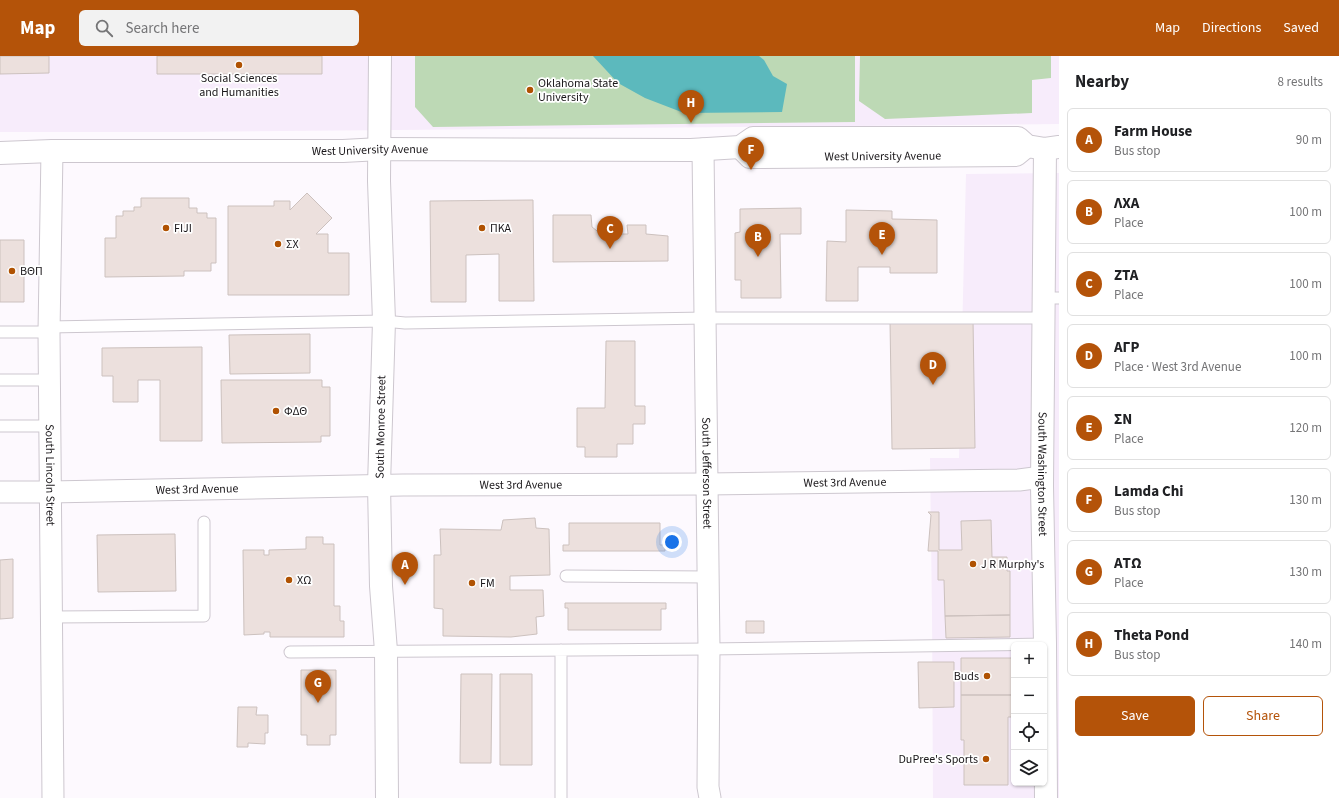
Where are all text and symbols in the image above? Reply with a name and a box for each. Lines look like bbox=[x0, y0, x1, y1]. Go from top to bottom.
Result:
search box bbox=[79, 10, 359, 46]
text: Map bbox=[20, 15, 55, 42]
icon: search bbox=[93, 17, 115, 39]
text: Search here bbox=[125, 18, 199, 39]
text: Map bbox=[1155, 18, 1180, 38]
text: Directions bbox=[1202, 18, 1261, 38]
text: Saved bbox=[1283, 18, 1319, 38]
marker: Social Sciences and Humanities bbox=[234, 60, 244, 70]
place label: Social Sciences and Humanities bbox=[199, 70, 279, 101]
text: Nearby bbox=[1075, 70, 1129, 94]
text: 8 results bbox=[1278, 73, 1323, 91]
place label: Oklahoma State University bbox=[538, 75, 618, 106]
marker: Oklahoma State University bbox=[525, 85, 535, 95]
pin: H bbox=[678, 90, 704, 123]
text: Farm House bbox=[1114, 121, 1192, 142]
text: A bbox=[1085, 131, 1093, 149]
text: 90 m bbox=[1296, 131, 1322, 149]
pin: F bbox=[738, 137, 764, 170]
street label: West University Avenue bbox=[312, 140, 428, 160]
text: Bus stop bbox=[1114, 142, 1160, 160]
street label: West University Avenue bbox=[824, 147, 941, 165]
text: ΛXA bbox=[1114, 193, 1139, 214]
text: B bbox=[1085, 203, 1093, 221]
text: 100 m bbox=[1289, 203, 1322, 221]
text: Place bbox=[1114, 214, 1143, 232]
pin: C bbox=[597, 216, 623, 249]
place label: FIJI bbox=[174, 220, 192, 237]
place label: ΠΚΑ bbox=[490, 220, 512, 237]
pin: E bbox=[869, 222, 895, 255]
marker: FIJI bbox=[161, 223, 171, 233]
marker: ΠΚΑ bbox=[477, 223, 487, 233]
pin: B bbox=[745, 224, 771, 257]
place label: ΣX bbox=[286, 236, 299, 253]
marker: ΣX bbox=[273, 239, 283, 249]
place label: BΘΠ bbox=[20, 263, 43, 280]
text: ΖΤΑ bbox=[1114, 265, 1138, 286]
marker: BΘΠ bbox=[7, 266, 17, 276]
text: C bbox=[1085, 275, 1093, 293]
text: 100 m bbox=[1289, 275, 1322, 293]
text: Place bbox=[1114, 286, 1143, 304]
text: AΓP bbox=[1114, 337, 1139, 358]
text: D bbox=[1085, 347, 1093, 365]
text: 100 m bbox=[1289, 347, 1322, 365]
pin: D bbox=[920, 352, 946, 385]
text: Place · West 3rd Avenue bbox=[1114, 358, 1241, 376]
street label: South Monroe Street bbox=[372, 375, 390, 479]
place label: ΦΔΘ bbox=[284, 403, 307, 420]
marker: ΦΔΘ bbox=[271, 406, 281, 416]
text: ΣN bbox=[1114, 409, 1132, 430]
street label: South Washington Street bbox=[1033, 412, 1051, 536]
street label: South Jefferson Street bbox=[698, 417, 716, 529]
text: E bbox=[1085, 419, 1093, 437]
text: 120 m bbox=[1289, 419, 1322, 437]
street label: South Lincoln Street bbox=[41, 424, 59, 526]
text: Place bbox=[1114, 430, 1143, 448]
street label: West 3rd Avenue bbox=[803, 473, 886, 491]
street label: West 3rd Avenue bbox=[480, 476, 562, 493]
street label: West 3rd Avenue bbox=[155, 480, 239, 498]
text: Lamda Chi bbox=[1114, 481, 1183, 502]
text: F bbox=[1086, 491, 1092, 509]
text: 130 m bbox=[1289, 491, 1322, 509]
text: Bus stop bbox=[1114, 502, 1160, 520]
your location bbox=[662, 532, 682, 552]
pin: A bbox=[392, 552, 418, 585]
text: ΑTΩ bbox=[1114, 553, 1142, 574]
place label: J R Murphy's bbox=[981, 556, 1044, 573]
marker: J R Murphy's bbox=[968, 559, 978, 569]
text: G bbox=[1085, 563, 1093, 581]
text: 130 m bbox=[1289, 563, 1322, 581]
place label: XΩ bbox=[297, 572, 311, 589]
text: Place bbox=[1114, 574, 1143, 592]
marker: XΩ bbox=[284, 575, 294, 585]
place label: FM bbox=[480, 575, 495, 592]
marker: FM bbox=[467, 578, 477, 588]
text: Theta Pond bbox=[1114, 625, 1189, 646]
text: H bbox=[1085, 635, 1093, 653]
text: 140 m bbox=[1289, 635, 1322, 653]
map controls bbox=[1011, 642, 1047, 786]
button: + bbox=[1011, 642, 1047, 678]
text: Bus stop bbox=[1114, 646, 1160, 664]
place label: Buds bbox=[954, 668, 979, 685]
pin: G bbox=[305, 670, 331, 703]
marker: Buds bbox=[982, 671, 992, 681]
button: − bbox=[1011, 678, 1047, 714]
button: Save bbox=[1075, 696, 1195, 736]
button: Share bbox=[1203, 696, 1323, 736]
button: locate bbox=[1011, 714, 1047, 750]
button: layers bbox=[1011, 750, 1047, 786]
place label: DuPree's Sports bbox=[898, 751, 978, 768]
marker: DuPree's Sports bbox=[981, 754, 991, 764]

